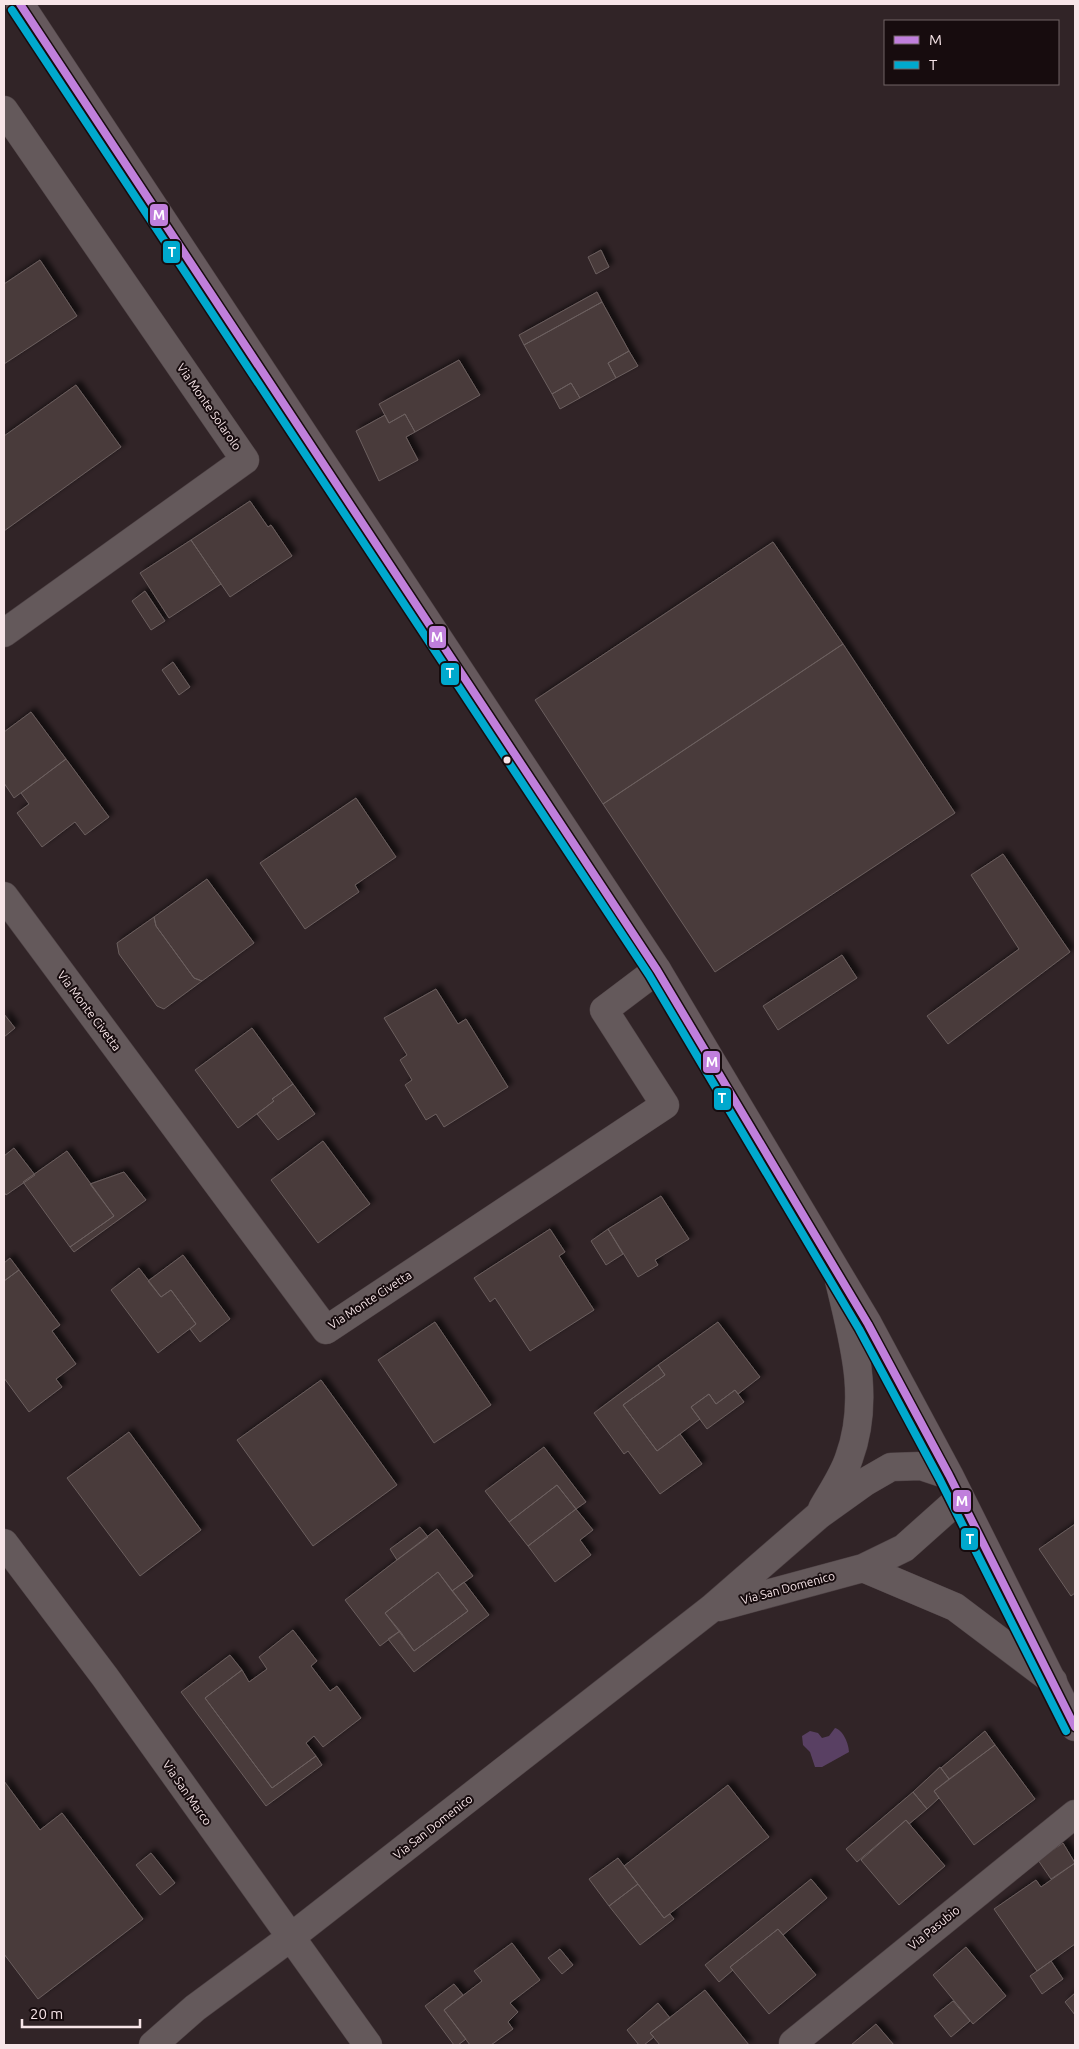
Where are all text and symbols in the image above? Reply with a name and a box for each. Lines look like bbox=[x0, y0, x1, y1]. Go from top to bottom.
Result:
legend bbox=[884, 20, 1059, 85]
text: M bbox=[929, 31, 942, 48]
text: T bbox=[929, 56, 938, 73]
line badge: M bbox=[149, 203, 169, 227]
text: M bbox=[153, 207, 165, 223]
line badge: T bbox=[162, 240, 181, 264]
text: T bbox=[168, 244, 177, 260]
street label: Via Monte Solarolo bbox=[175, 361, 244, 452]
line badge: M bbox=[428, 625, 447, 649]
text: M bbox=[431, 629, 443, 645]
line badge: T bbox=[440, 662, 460, 686]
text: T bbox=[446, 665, 455, 681]
unlabelled marker bbox=[502, 755, 512, 765]
street label: Via Monte Civetta bbox=[55, 968, 124, 1053]
line badge: M bbox=[702, 1050, 721, 1074]
text: M bbox=[706, 1054, 718, 1070]
line badge: T bbox=[713, 1087, 732, 1111]
text: T bbox=[718, 1090, 727, 1106]
street label: Via Monte Civetta bbox=[326, 1268, 414, 1331]
line badge: M bbox=[952, 1489, 972, 1513]
text: M bbox=[956, 1493, 968, 1509]
line badge: T bbox=[960, 1527, 979, 1551]
text: T bbox=[966, 1531, 975, 1547]
street label: Via San Domenico bbox=[739, 1569, 836, 1606]
street label: Via San Marco bbox=[160, 1758, 214, 1827]
street label: Via San Domenico bbox=[391, 1792, 475, 1862]
street label: Via Pasubio bbox=[905, 1903, 962, 1952]
scale bar bbox=[22, 1996, 140, 2028]
text: 20 m bbox=[30, 2005, 63, 2022]

